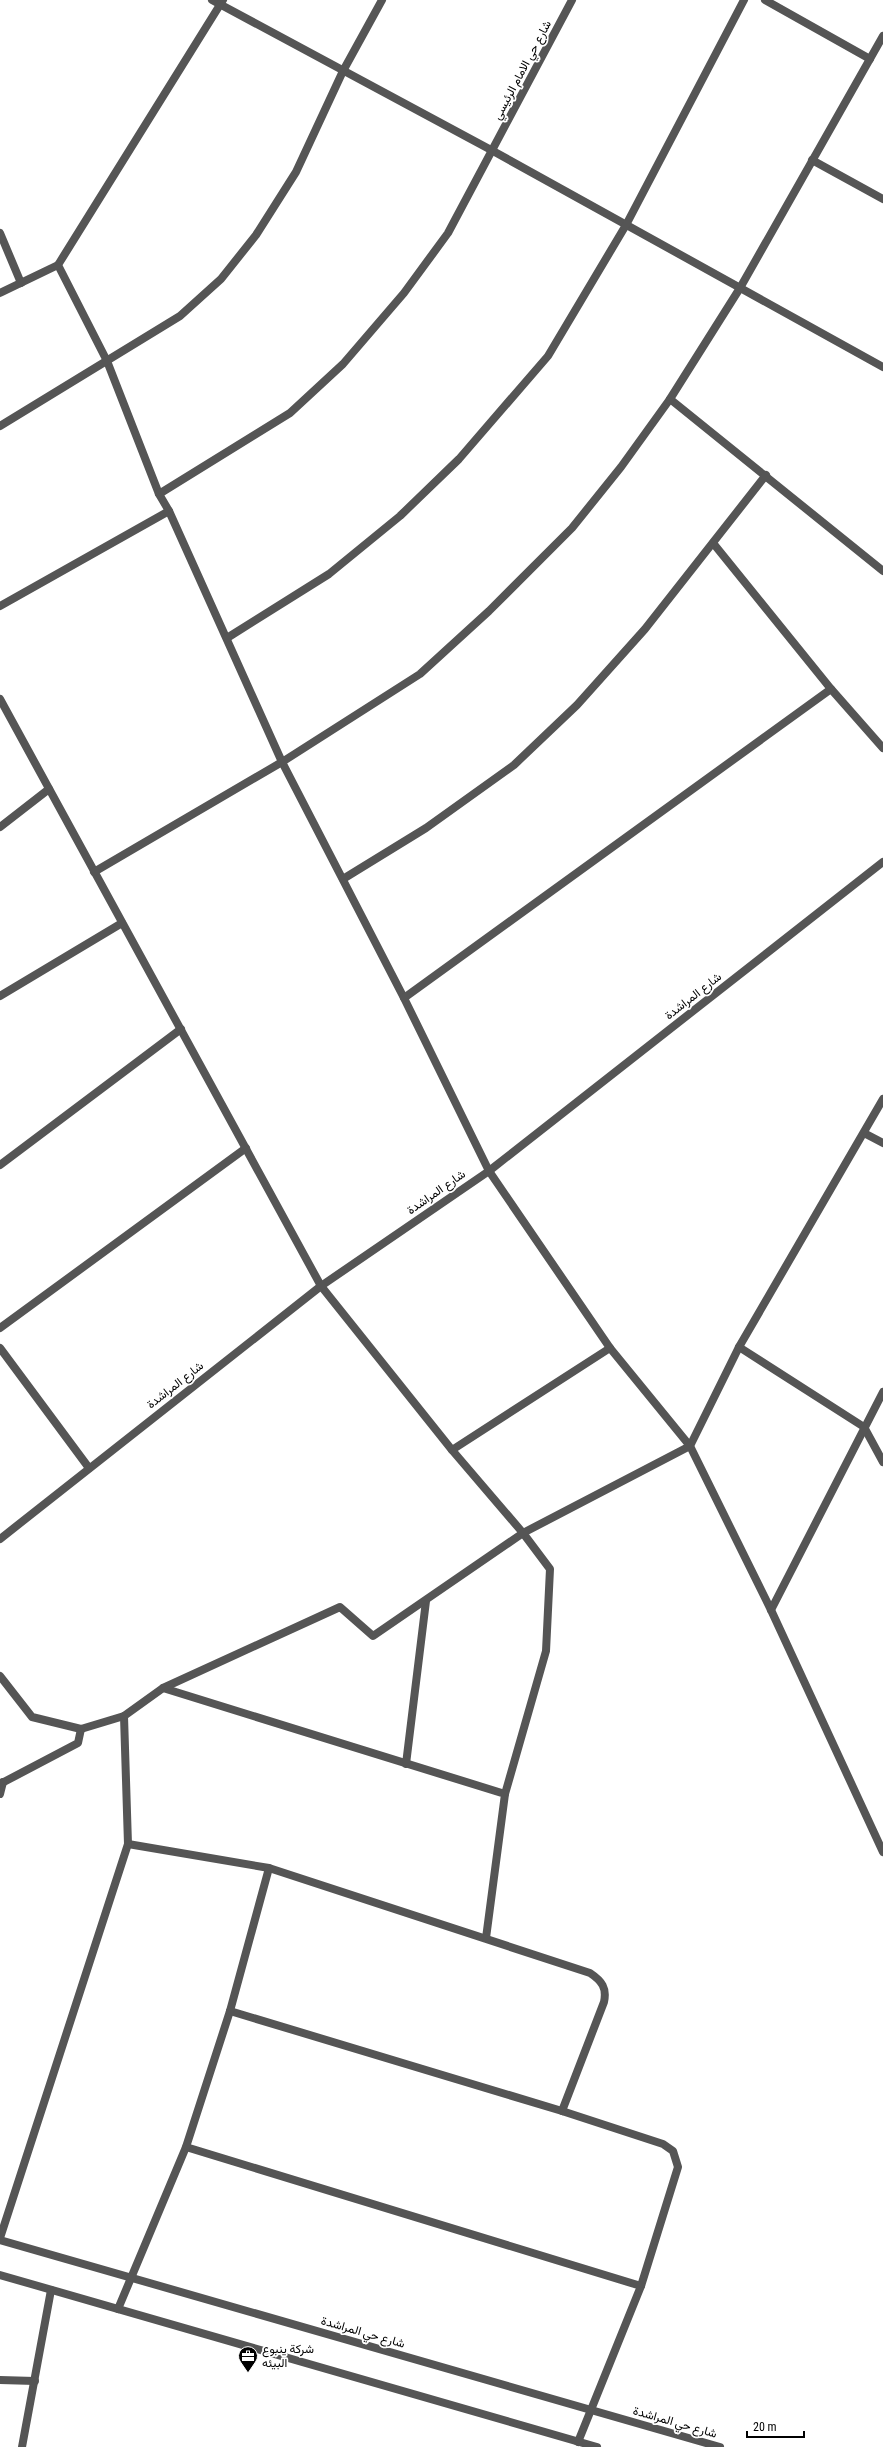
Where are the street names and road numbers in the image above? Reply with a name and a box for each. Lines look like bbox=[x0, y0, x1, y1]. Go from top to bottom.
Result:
street label: شارع حي الامام الرئيسي bbox=[490, 18, 557, 123]
street label: شارع المراشدة bbox=[662, 970, 725, 1024]
street label: شارع المراشدة bbox=[404, 1167, 469, 1219]
street label: شارع المراشدة bbox=[144, 1359, 207, 1413]
street label: شارع حي المراشدة bbox=[319, 2313, 407, 2354]
street label: شارع حي المراشدة bbox=[631, 2403, 719, 2444]

